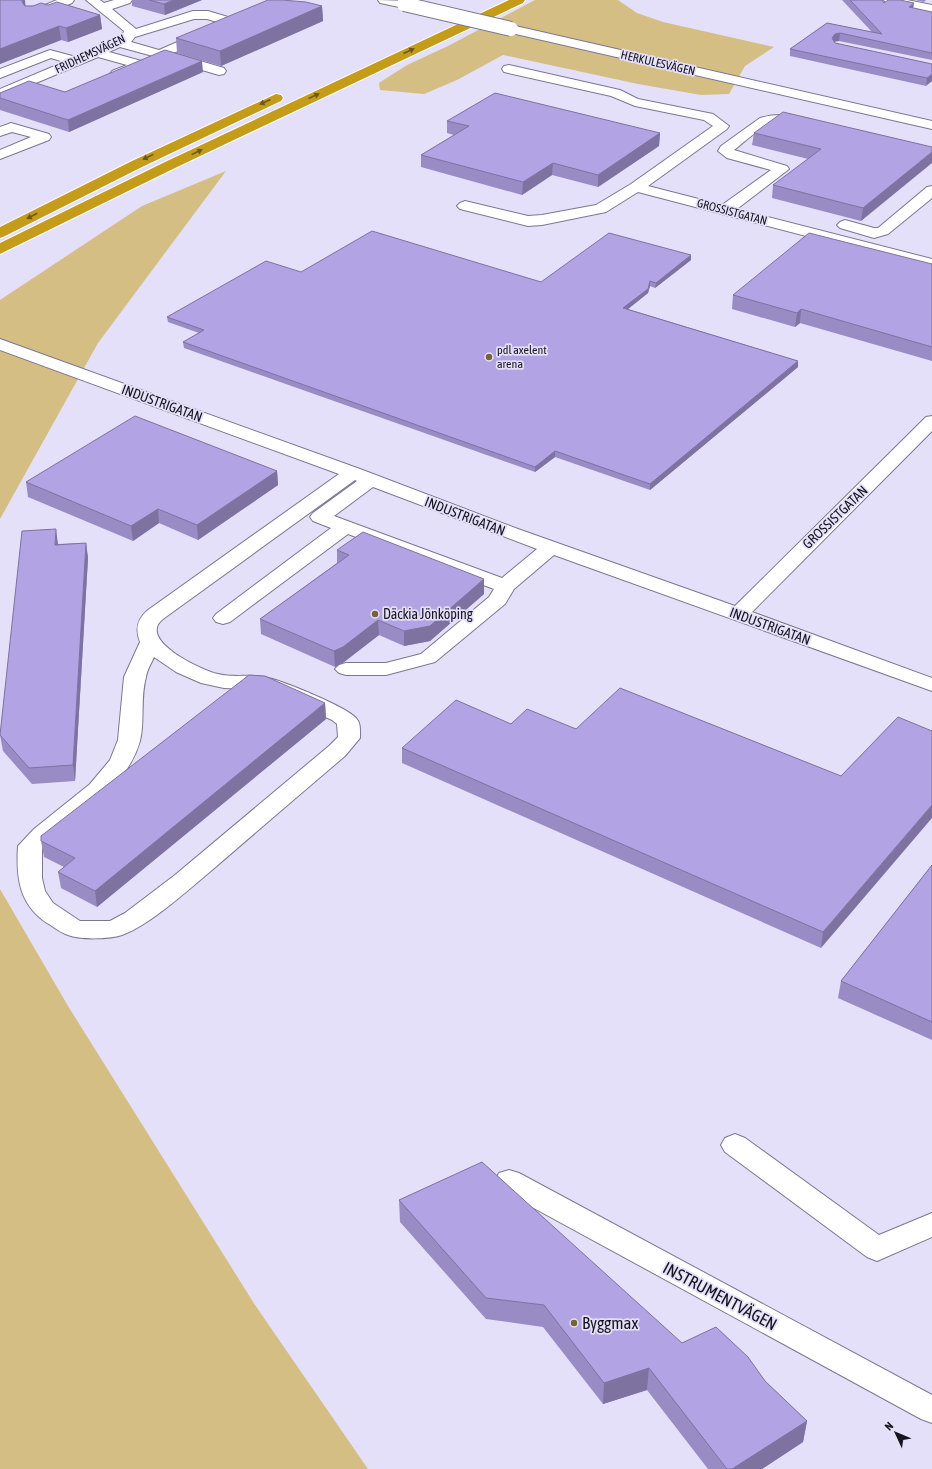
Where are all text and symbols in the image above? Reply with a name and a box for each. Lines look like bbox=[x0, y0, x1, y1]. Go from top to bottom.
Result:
street label: FRIDHEMSVÄGEN bbox=[53, 32, 127, 76]
one-way arrow bbox=[404, 48, 415, 54]
street label: HERKULESVÄGEN bbox=[619, 48, 697, 78]
one-way arrow bbox=[309, 93, 320, 99]
one-way arrow bbox=[260, 99, 271, 105]
one-way arrow bbox=[191, 149, 203, 155]
one-way arrow bbox=[142, 154, 153, 160]
street label: GROSSISTGATAN bbox=[695, 196, 769, 228]
one-way arrow bbox=[26, 212, 37, 219]
place label: pdl axelent arena bbox=[497, 343, 547, 371]
marker: pdl axelent arena bbox=[484, 352, 494, 362]
street label: INDUSTRIGATAN bbox=[119, 381, 205, 425]
street label: GROSSISTGATAN bbox=[799, 482, 871, 552]
street label: INDUSTRIGATAN bbox=[422, 493, 508, 539]
street label: INDUSTRIGATAN bbox=[727, 604, 813, 648]
place label: Däckia Jönköping bbox=[383, 606, 473, 622]
marker: Däckia Jönköping bbox=[370, 609, 380, 619]
street label: INSTRUMENTVÄGEN bbox=[660, 1258, 780, 1334]
place label: Byggmax bbox=[582, 1313, 638, 1333]
marker: Byggmax bbox=[569, 1318, 579, 1328]
north arrow bbox=[876, 1413, 916, 1453]
text: N bbox=[882, 1420, 895, 1433]

